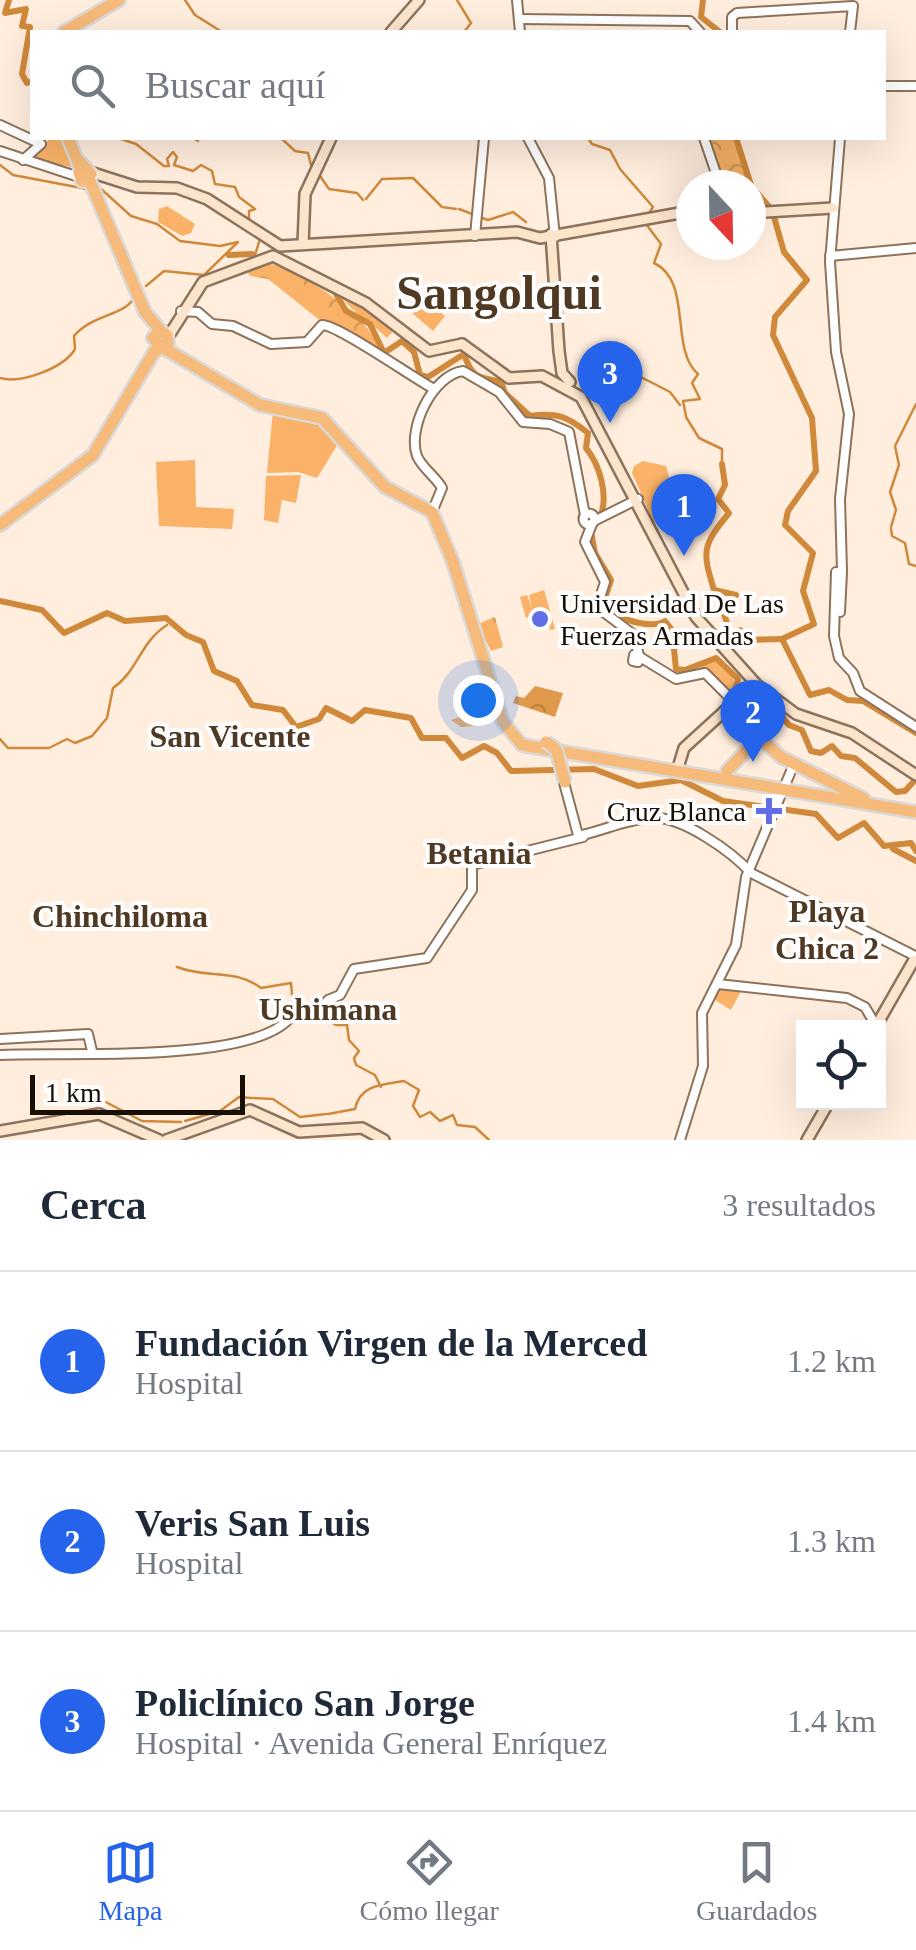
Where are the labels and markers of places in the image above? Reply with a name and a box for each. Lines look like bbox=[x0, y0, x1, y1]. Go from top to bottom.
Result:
pin: 3 bbox=[578, 340, 642, 423]
pin: 1 bbox=[652, 474, 716, 556]
place label: Universidad De Las Fuerzas Armadas bbox=[560, 588, 784, 651]
marker: Universidad De Las Fuerzas Armadas bbox=[529, 608, 551, 630]
pin: 2 bbox=[720, 680, 786, 762]
place label: Cruz Blanca bbox=[607, 796, 747, 827]
marker: Cruz Blanca bbox=[756, 798, 782, 824]

